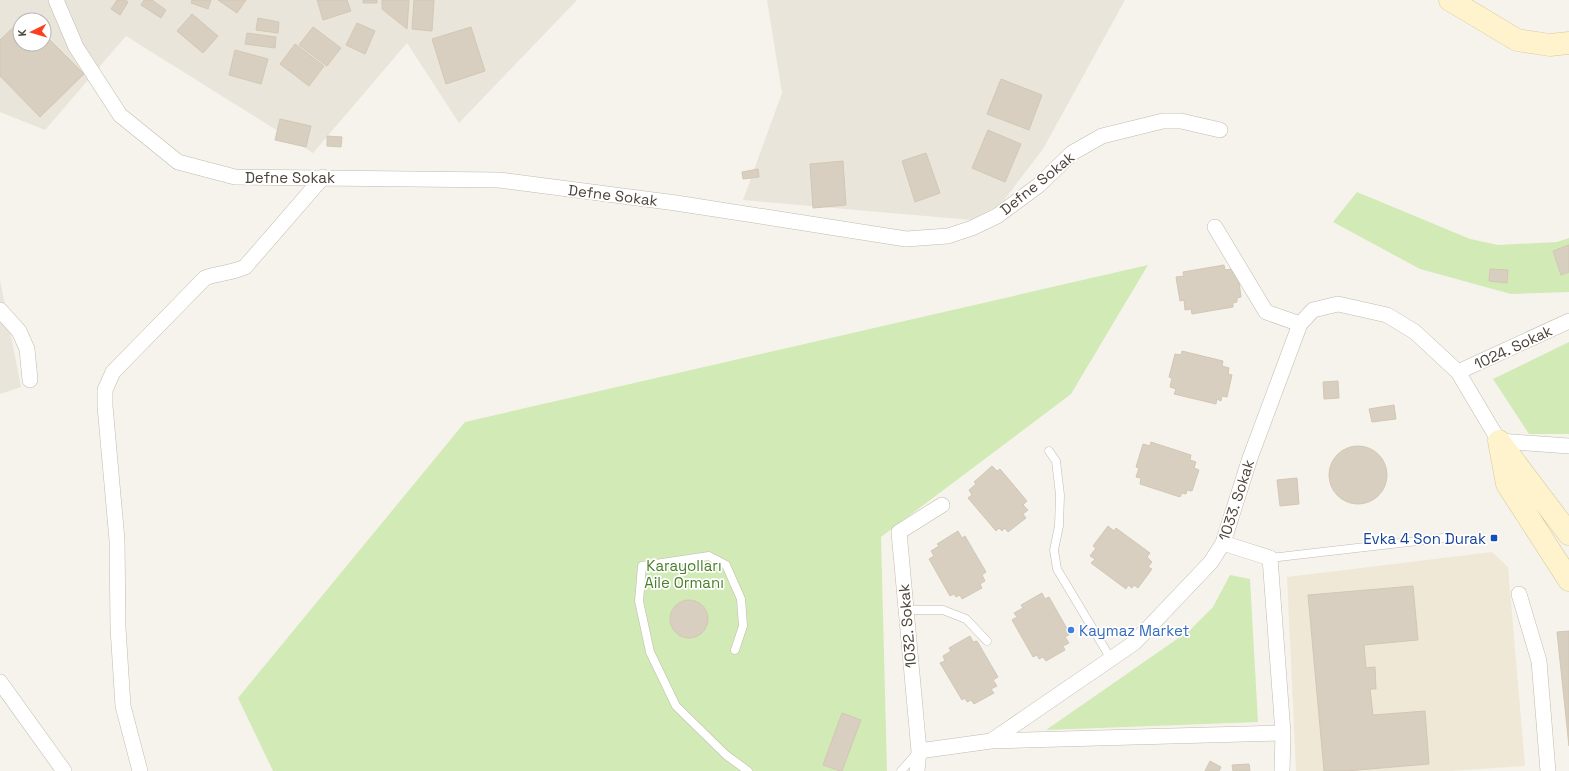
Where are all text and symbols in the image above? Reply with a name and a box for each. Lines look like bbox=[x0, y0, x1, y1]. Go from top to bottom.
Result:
north arrow bbox=[12, 12, 52, 52]
text: K bbox=[15, 29, 29, 37]
street label: Defne Sokak bbox=[996, 147, 1078, 219]
street label: Defne Sokak bbox=[245, 168, 335, 187]
street label: Defne Sokak bbox=[567, 180, 659, 210]
street label: 1024. Sokak bbox=[1471, 321, 1555, 373]
street label: 1033. Sokak bbox=[1214, 457, 1258, 543]
place label: Evka 4 Son Durak bbox=[1363, 529, 1486, 548]
marker: Evka 4 Son Durak bbox=[1489, 533, 1499, 543]
park label: Karayolları Aile Ormanı bbox=[644, 556, 724, 592]
street label: 1032. Sokak bbox=[894, 583, 920, 669]
place label: Kaymaz Market bbox=[1079, 621, 1189, 640]
marker: Kaymaz Market bbox=[1066, 625, 1076, 635]

